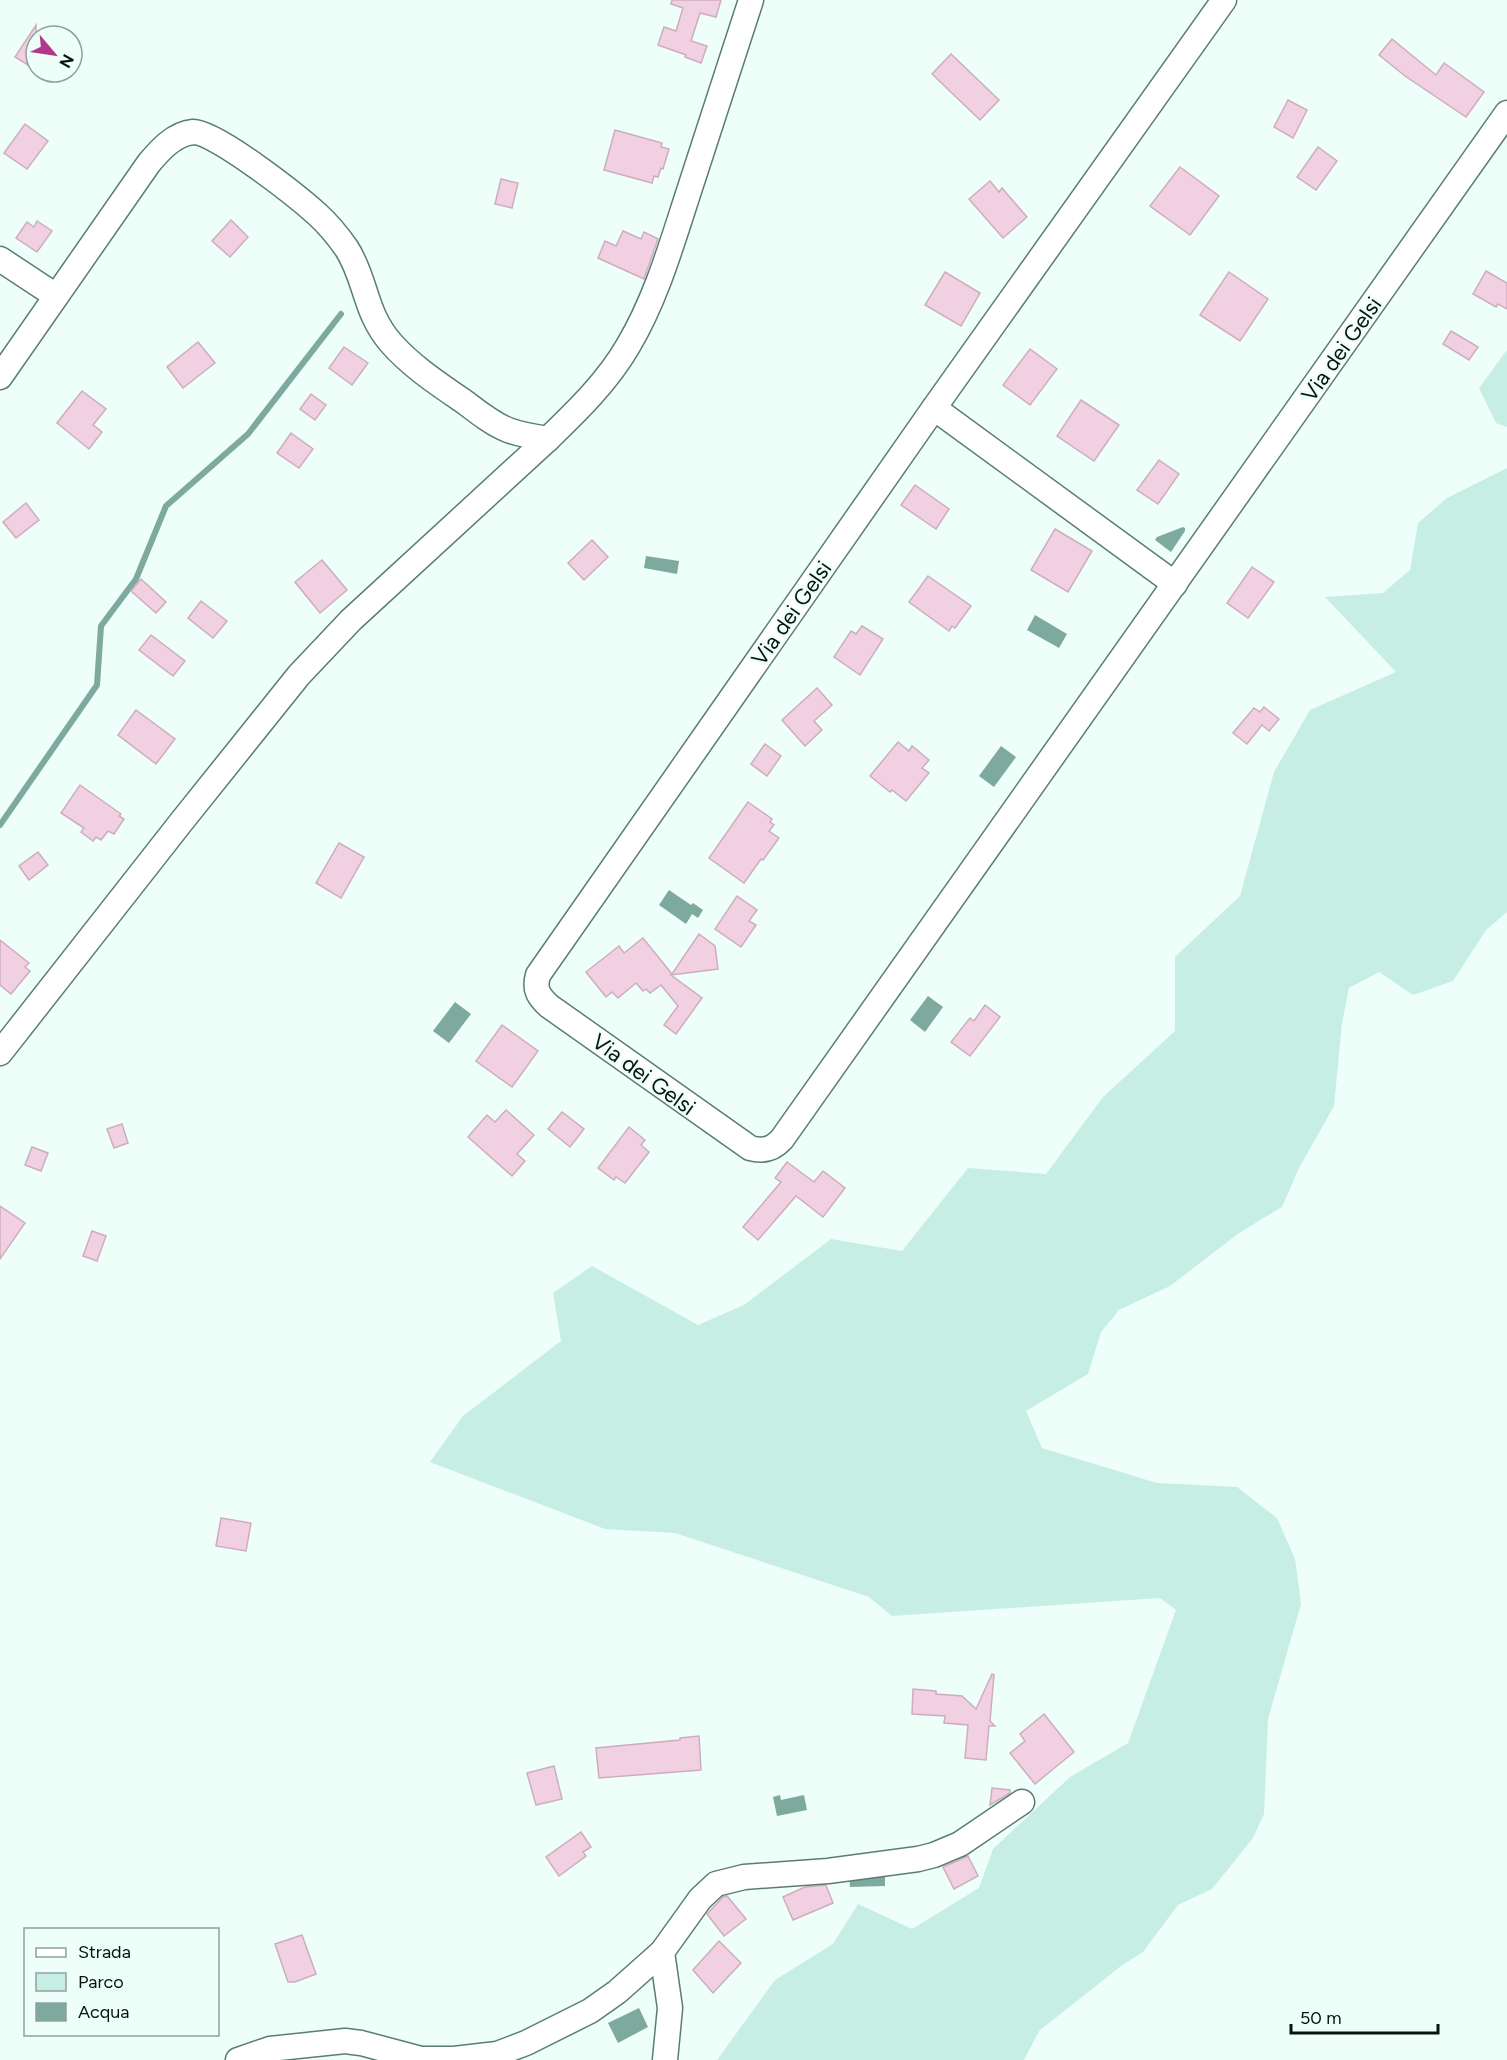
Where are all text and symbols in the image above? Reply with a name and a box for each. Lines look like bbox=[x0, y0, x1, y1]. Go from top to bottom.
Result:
north arrow bbox=[24, 24, 84, 84]
text: N bbox=[55, 51, 78, 71]
street label: Via dei Gelsi bbox=[1296, 292, 1387, 407]
street label: Via dei Gelsi bbox=[746, 556, 837, 671]
street label: Via dei Gelsi bbox=[587, 1028, 701, 1121]
legend bbox=[24, 1928, 219, 2036]
text: Strada bbox=[78, 1941, 131, 1963]
text: Parco bbox=[78, 1971, 124, 1993]
scale bar bbox=[1291, 1997, 1438, 2035]
text: Acqua bbox=[78, 2001, 129, 2023]
text: 50 m bbox=[1300, 2007, 1342, 2029]

